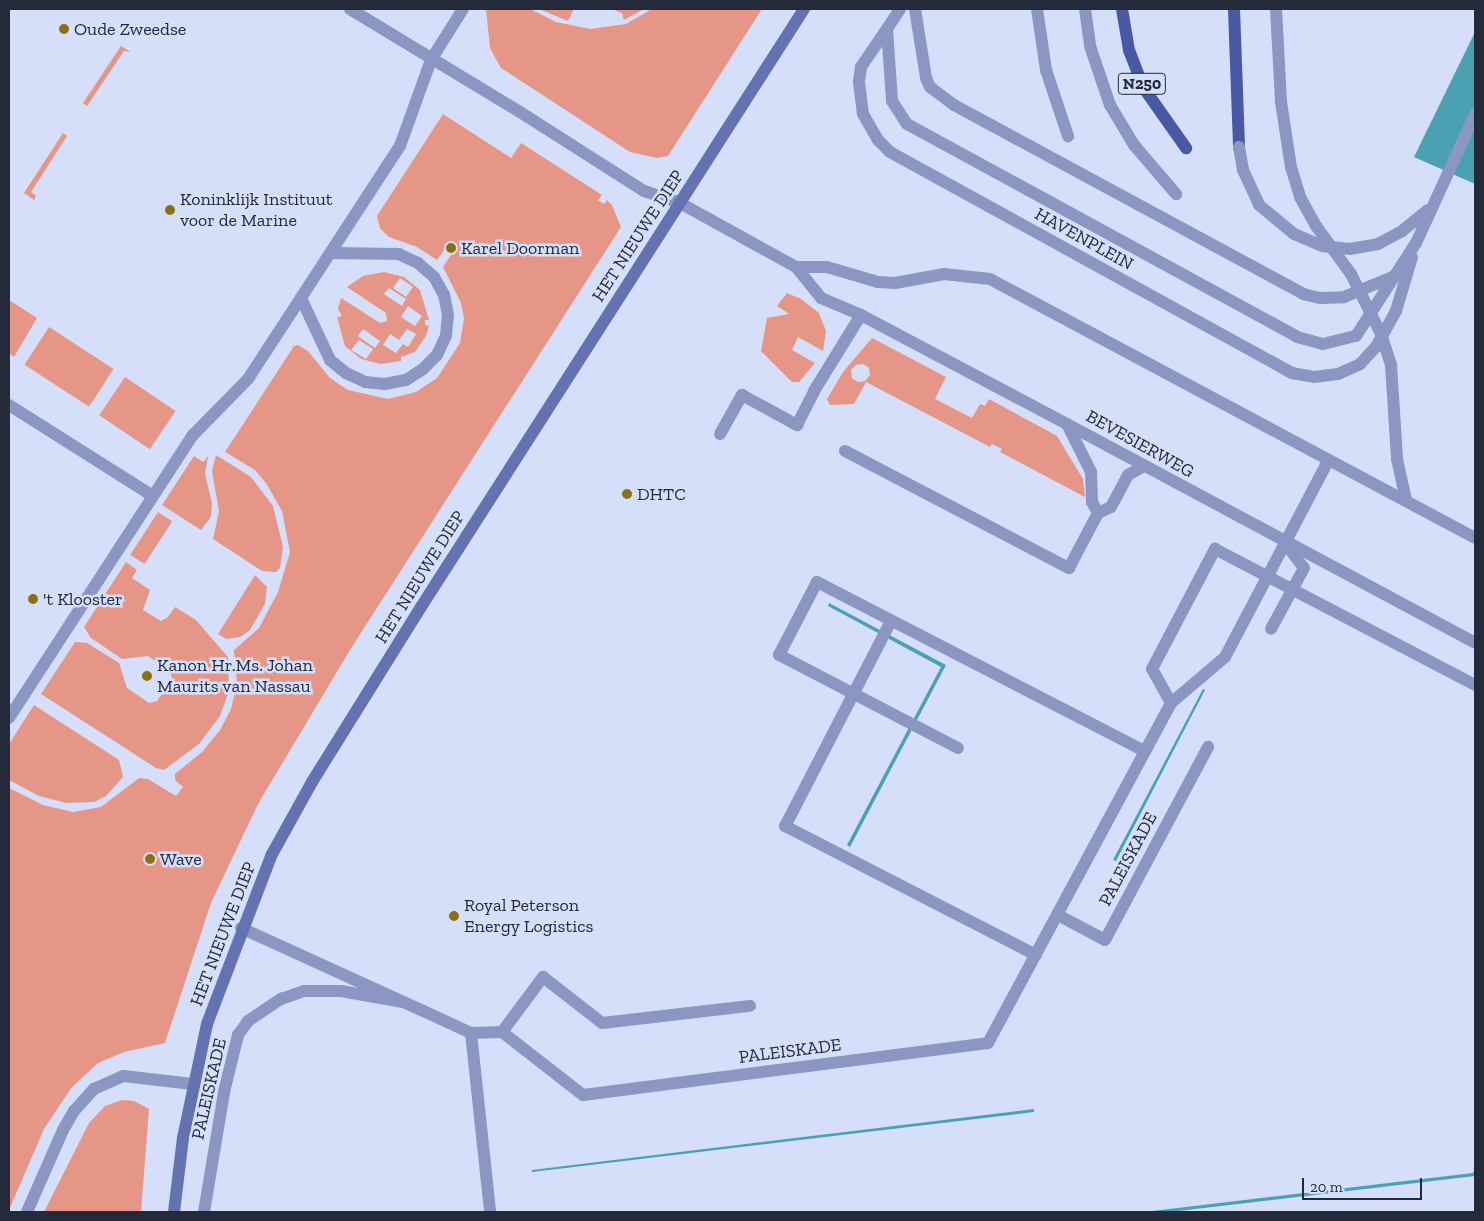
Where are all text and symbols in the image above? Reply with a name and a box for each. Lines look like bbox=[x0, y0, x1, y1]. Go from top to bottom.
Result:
place label: Oude Zweedse bbox=[74, 18, 186, 40]
marker: Oude Zweedse bbox=[58, 23, 70, 35]
road number: N250 bbox=[1117, 70, 1167, 98]
street label: HET NIEUWE DIEP bbox=[587, 166, 689, 306]
place label: Koninklijk Instituut voor de Marine bbox=[180, 189, 333, 232]
street label: HAVENPLEIN bbox=[1031, 203, 1137, 275]
marker: Koninklijk Instituut voor de Marine bbox=[164, 204, 176, 216]
place label: Karel Doorman bbox=[461, 237, 579, 259]
marker: Karel Doorman bbox=[445, 242, 457, 254]
street label: BEVESIERWEG bbox=[1082, 405, 1198, 483]
place label: DHTC bbox=[637, 483, 686, 505]
marker: DHTC bbox=[621, 488, 633, 500]
street label: HET NIEUWE DIEP bbox=[370, 507, 470, 647]
place label: 't Klooster bbox=[43, 588, 123, 610]
marker: 't Klooster bbox=[27, 593, 39, 605]
place label: Kanon Hr.Ms. Johan Maurits van Nassau bbox=[157, 655, 313, 698]
marker: Kanon Hr.Ms. Johan Maurits van Nassau bbox=[141, 670, 153, 682]
street label: PALEISKADE bbox=[1094, 808, 1162, 910]
place label: Wave bbox=[160, 848, 202, 870]
marker: Wave bbox=[144, 853, 156, 865]
street label: HET NIEUWE DIEP bbox=[186, 859, 260, 1009]
place label: Royal Peterson Energy Logistics bbox=[464, 895, 594, 938]
marker: Royal Peterson Energy Logistics bbox=[448, 910, 460, 922]
street label: PALEISKADE bbox=[737, 1034, 843, 1068]
street label: PALEISKADE bbox=[187, 1036, 231, 1142]
scale bar bbox=[1304, 1168, 1424, 1200]
text: 20 m bbox=[1310, 1178, 1343, 1196]

